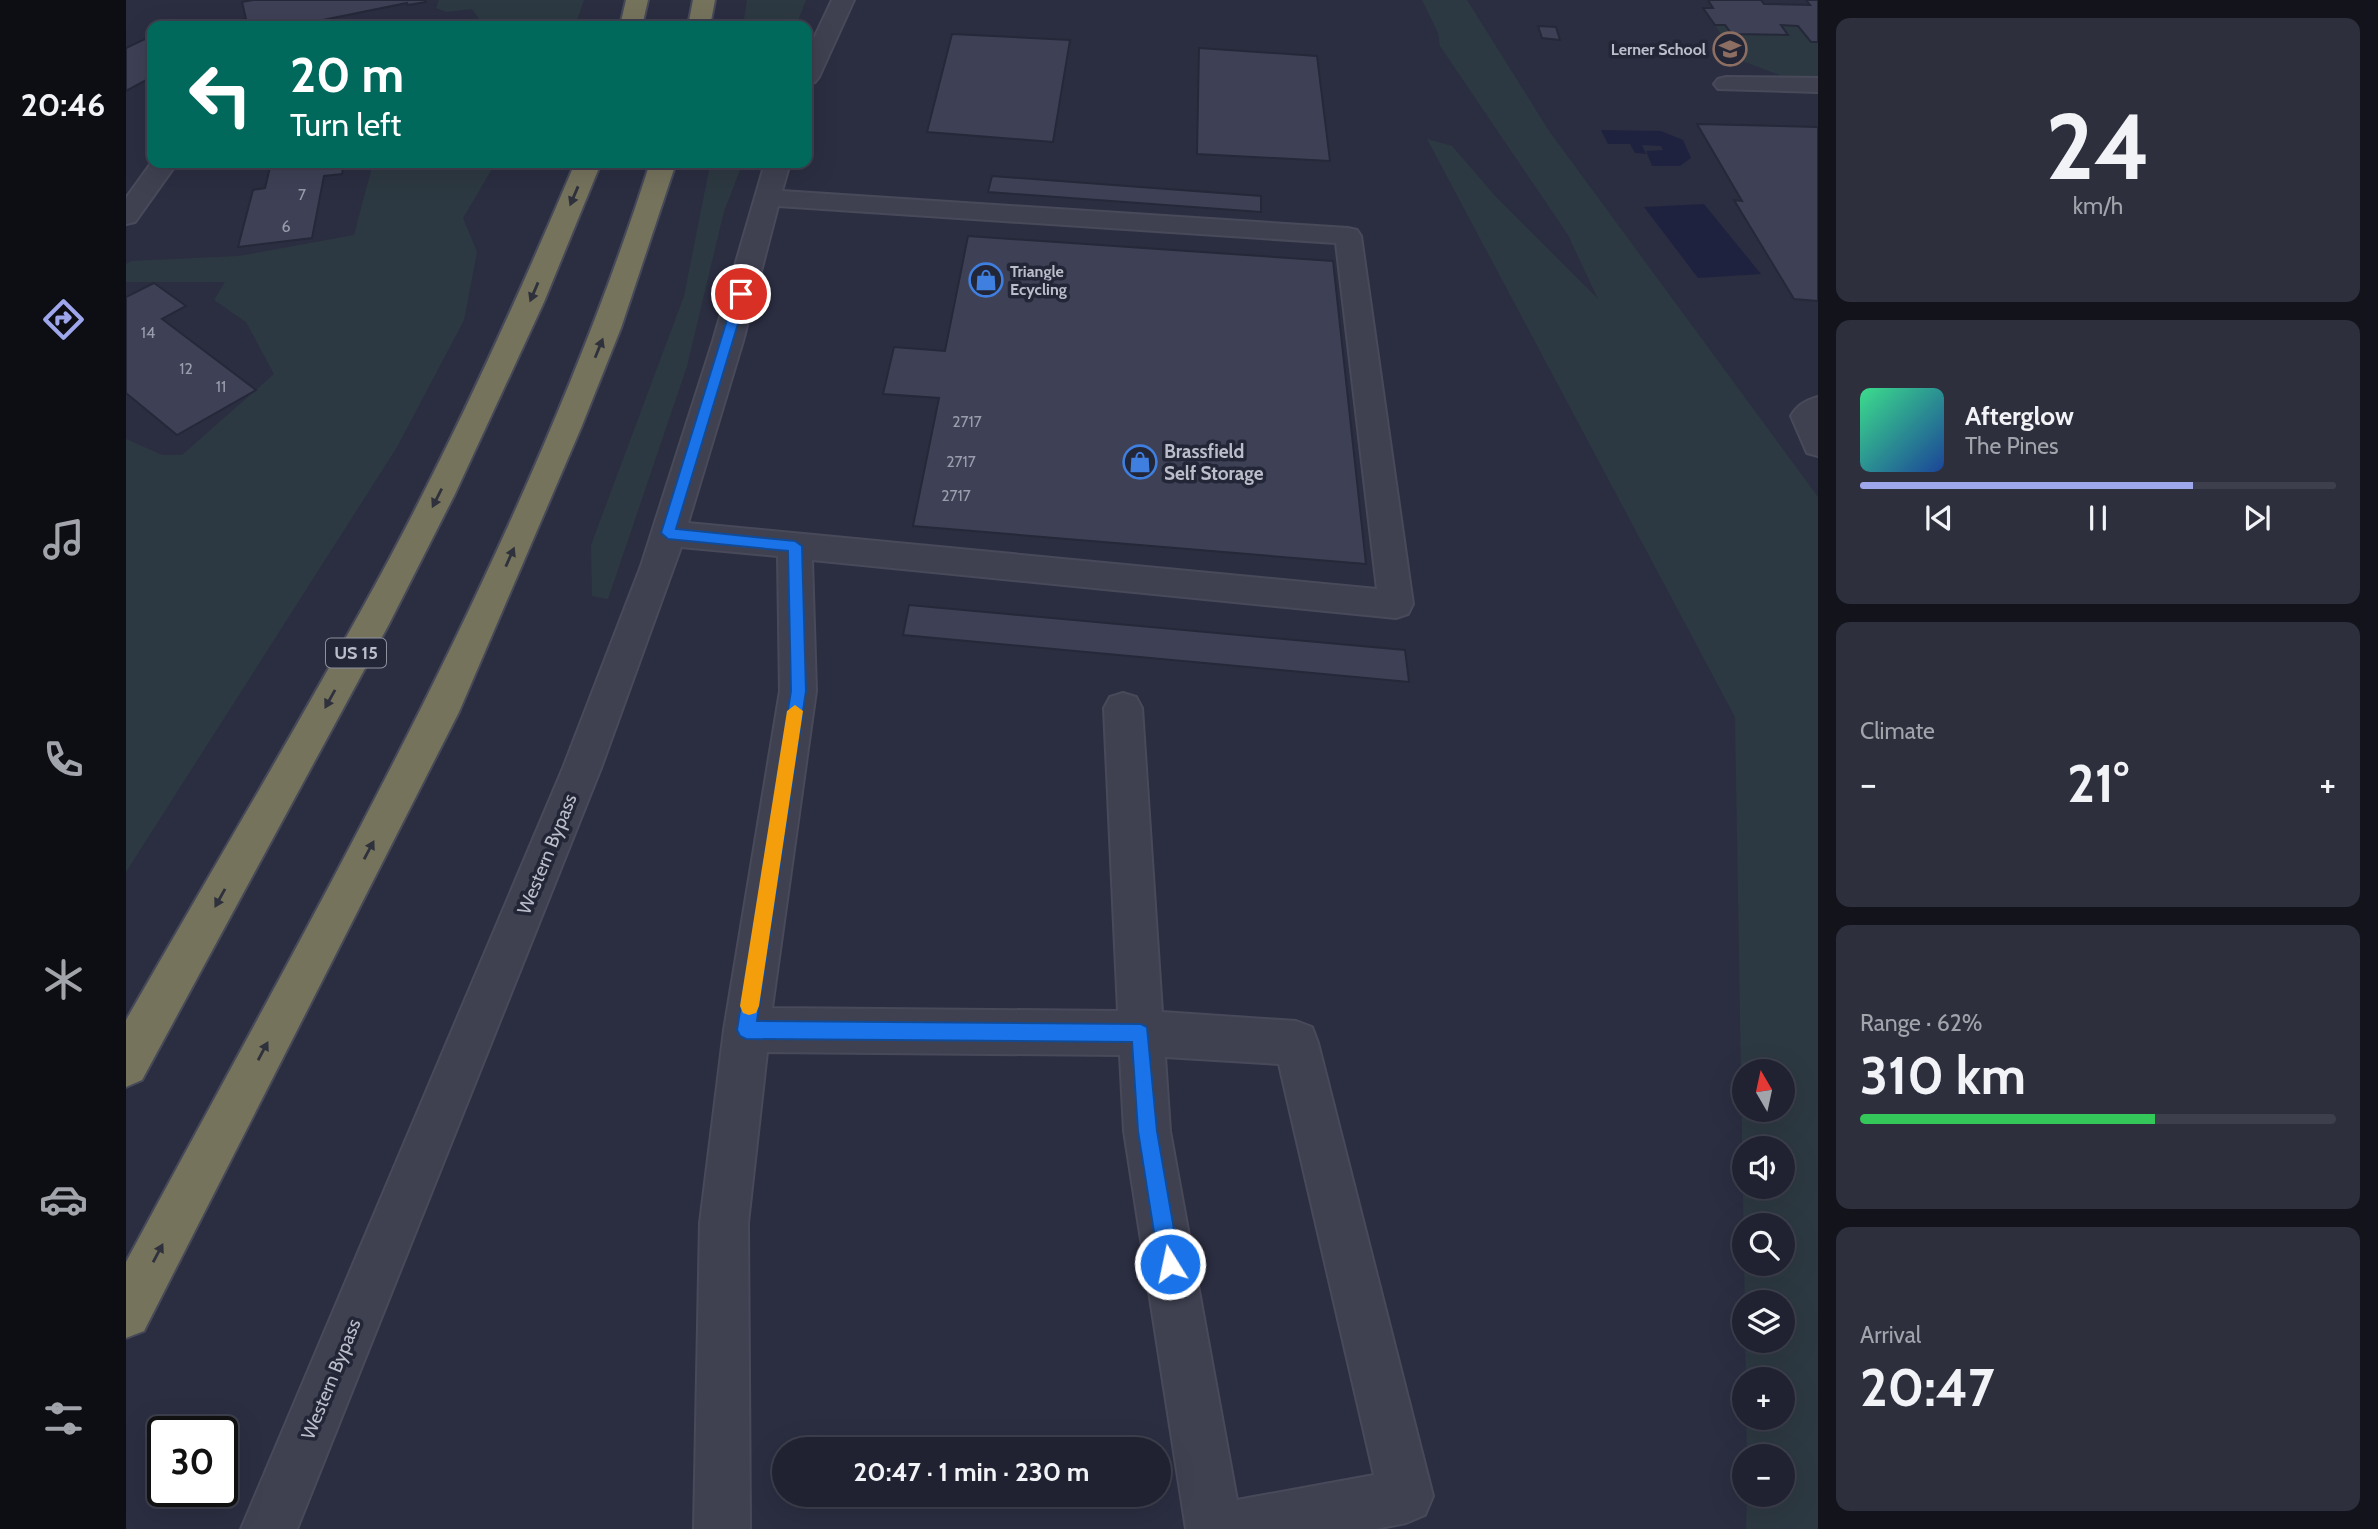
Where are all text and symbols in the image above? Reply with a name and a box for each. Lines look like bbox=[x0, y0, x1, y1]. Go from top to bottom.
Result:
school or university icon: Lerner School bbox=[1711, 30, 1749, 68]
place label: Lerner School bbox=[1611, 40, 1706, 59]
text: 20 m bbox=[290, 45, 404, 104]
icon: left bbox=[175, 49, 266, 140]
text: 20:46 bbox=[21, 85, 105, 124]
text: 24 bbox=[2046, 91, 2150, 202]
text: Turn left bbox=[290, 105, 401, 144]
house number: 7 bbox=[298, 185, 306, 204]
one-way arrow bbox=[568, 186, 580, 206]
text: km/h bbox=[2073, 192, 2123, 220]
house number: 6 bbox=[281, 217, 291, 236]
shop icon: Triangle Ecycling bbox=[967, 261, 1005, 299]
place label: Triangle Ecycling bbox=[1010, 262, 1067, 299]
pin bbox=[711, 264, 771, 324]
icon: arrive bbox=[722, 275, 760, 313]
one-way arrow bbox=[528, 282, 540, 302]
icon: directions bbox=[39, 295, 88, 344]
house number: 14 bbox=[141, 323, 155, 342]
one-way arrow bbox=[594, 337, 605, 358]
house number: 12 bbox=[179, 359, 193, 378]
house number: 11 bbox=[216, 377, 226, 396]
text: Afterglow bbox=[1965, 400, 2074, 432]
house number: 2717 bbox=[952, 412, 982, 431]
text: The Pines bbox=[1965, 432, 2059, 460]
place label: Brassfield Self Storage bbox=[1164, 440, 1264, 485]
shop icon: Brassfield Self Storage bbox=[1121, 443, 1159, 481]
house number: 2717 bbox=[946, 452, 976, 471]
house number: 2717 bbox=[941, 486, 971, 505]
one-way arrow bbox=[432, 488, 443, 508]
icon: previous bbox=[1920, 499, 1958, 537]
icon: pause bbox=[2079, 499, 2117, 537]
icon: next bbox=[2238, 499, 2276, 537]
icon: music bbox=[39, 515, 88, 564]
one-way arrow bbox=[504, 547, 516, 567]
road number: US 15 bbox=[326, 638, 386, 668]
one-way arrow bbox=[325, 689, 337, 709]
text: Climate bbox=[1860, 717, 1935, 745]
icon: phone bbox=[39, 735, 88, 784]
text: 21° bbox=[2067, 752, 2129, 815]
text: − bbox=[1860, 760, 1877, 807]
text: + bbox=[2319, 760, 2336, 807]
street label: Western Bypass bbox=[512, 790, 582, 918]
one-way arrow bbox=[363, 840, 375, 860]
one-way arrow bbox=[214, 888, 226, 907]
icon: climate bbox=[39, 955, 88, 1004]
text: Range · 62% bbox=[1860, 1009, 1983, 1037]
one-way arrow bbox=[258, 1041, 269, 1061]
text: 310 km bbox=[1860, 1044, 2026, 1107]
north arrow bbox=[1732, 1059, 1796, 1122]
map controls bbox=[1732, 1059, 1795, 1507]
button: sound bbox=[1732, 1136, 1795, 1199]
icon: car bbox=[39, 1175, 88, 1224]
button: search bbox=[1732, 1213, 1795, 1276]
position arrow bbox=[1133, 1227, 1207, 1301]
one-way arrow bbox=[152, 1243, 163, 1263]
button: layers bbox=[1732, 1290, 1795, 1353]
street label: Western Bypass bbox=[296, 1315, 366, 1443]
text: Arrival bbox=[1860, 1321, 1921, 1349]
text: 20:47 bbox=[1860, 1356, 1995, 1419]
button: + bbox=[1732, 1367, 1795, 1430]
icon: filters bbox=[39, 1394, 88, 1443]
speed limit sign: 30 bbox=[147, 1416, 238, 1507]
button: − bbox=[1732, 1444, 1795, 1507]
text: 20:47 · 1 min · 230 m bbox=[854, 1456, 1089, 1488]

